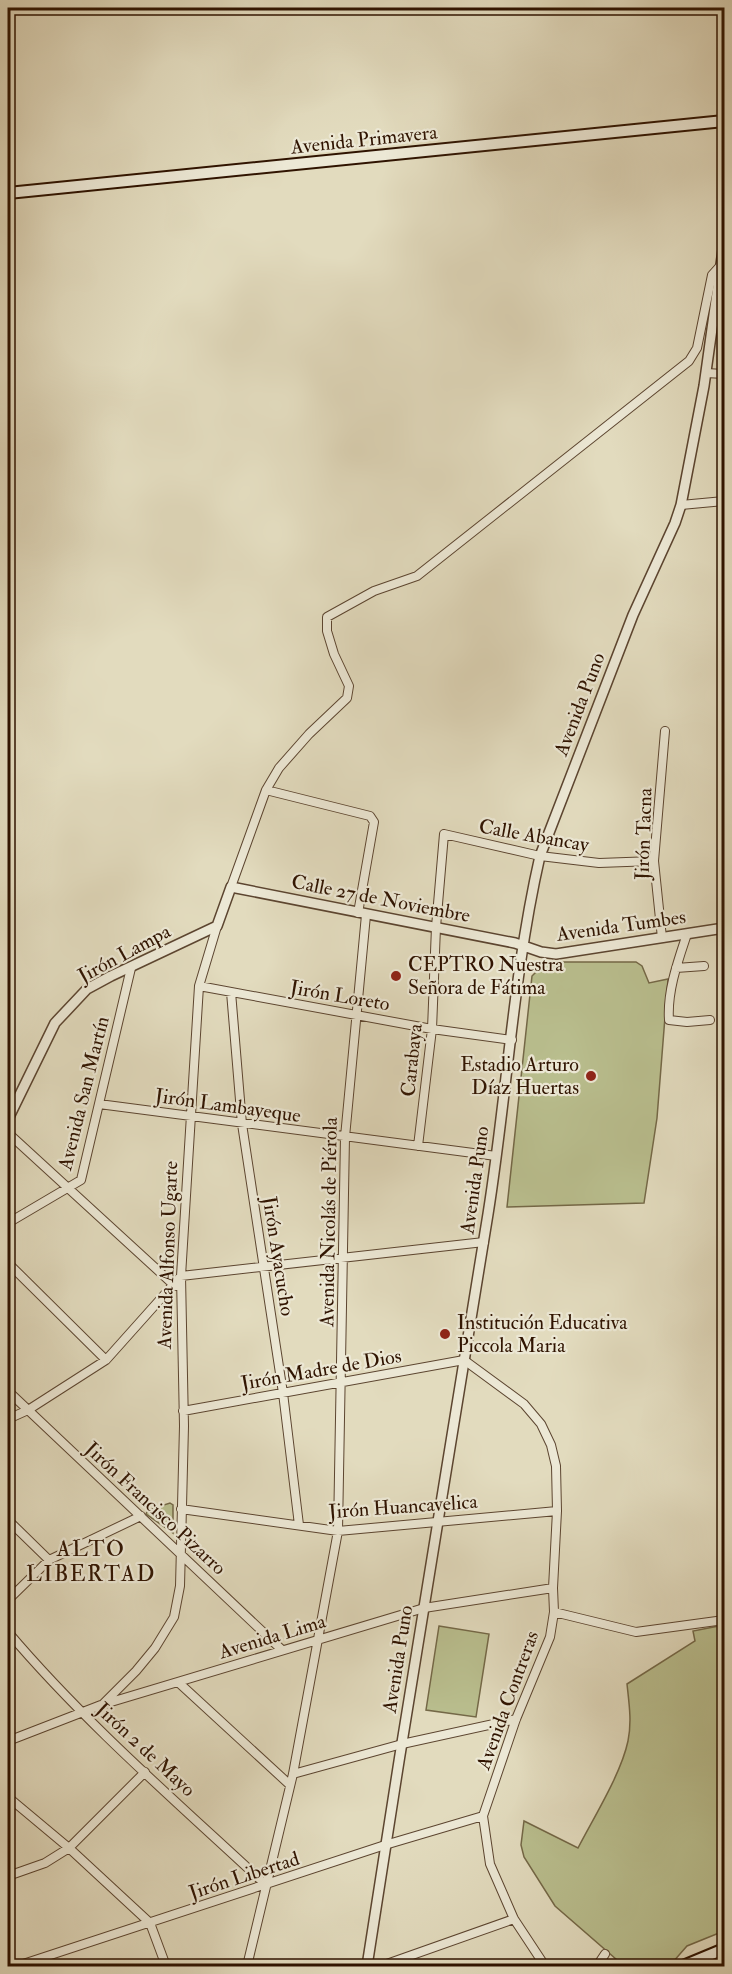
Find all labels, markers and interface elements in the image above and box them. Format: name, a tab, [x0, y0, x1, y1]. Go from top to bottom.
street label: Avenida Primavera	[289, 119, 439, 160]
street label: Avenida Puno	[548, 649, 611, 760]
street label: Jirón Tacna	[629, 787, 658, 882]
street label: Calle Abancay	[477, 814, 592, 858]
street label: Calle 27 de Noviembre	[289, 869, 472, 928]
street label: Avenida Tumbes	[554, 904, 688, 947]
street label: Jirón Lampa	[73, 918, 176, 990]
place label: CEPTRO Nuestra Señora de Fátima	[408, 952, 564, 1000]
marker: CEPTRO Nuestra Señora de Fátima	[389, 969, 403, 983]
street label: Jirón Loreto	[287, 974, 392, 1017]
street label: Avenida San Martín	[52, 1014, 115, 1174]
street label: Carabaya	[395, 1022, 428, 1098]
place label: Estadio Arturo Díaz Huertas	[460, 1052, 579, 1100]
marker: Estadio Arturo Díaz Huertas	[584, 1069, 598, 1083]
street label: Jirón Lambayeque	[152, 1083, 302, 1128]
street label: Avenida Nicolás de Piérola	[314, 1116, 343, 1328]
street label: Avenida Puno	[454, 1124, 494, 1237]
street label: Avenida Alfonso Ugarte	[152, 1161, 183, 1350]
street label: Jirón Ayacucho	[257, 1194, 300, 1318]
place label: Institución Educativa Piccola Maria	[457, 1310, 628, 1358]
marker: Institución Educativa Piccola Maria	[438, 1327, 452, 1341]
street label: Jirón Madre de Dios	[238, 1343, 403, 1396]
street label: Jirón Francisco Pizarro	[79, 1436, 232, 1580]
street label: Jirón Huancavelica	[327, 1489, 479, 1524]
district label: ALTO LIBERTAD	[26, 1535, 156, 1588]
street label: Avenida Puno	[376, 1603, 418, 1716]
street label: Avenida Lima	[215, 1608, 329, 1665]
street label: Avenida Contreras	[470, 1627, 544, 1774]
street label: Jirón 2 de Mayo	[90, 1696, 201, 1802]
street label: Jirón Libertad	[185, 1846, 303, 1905]

